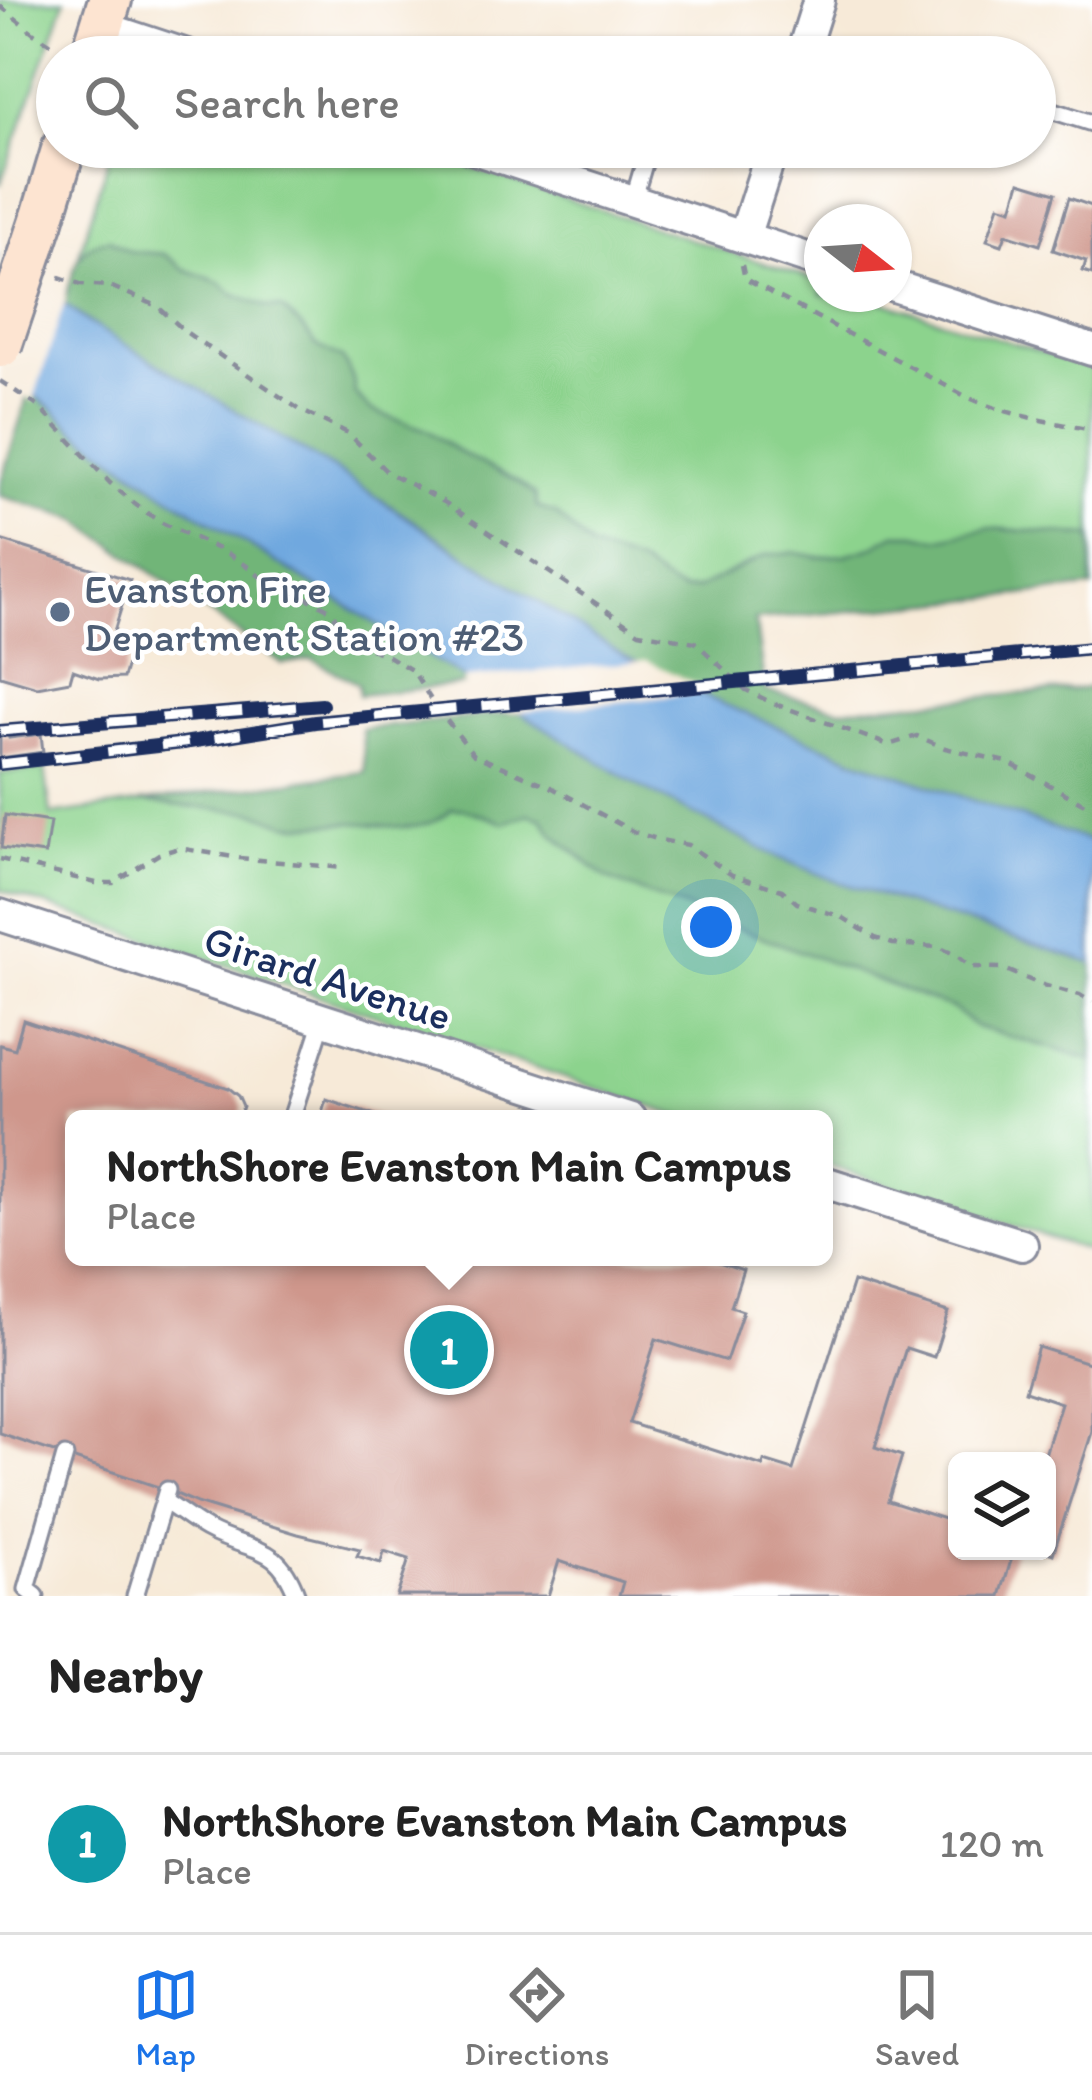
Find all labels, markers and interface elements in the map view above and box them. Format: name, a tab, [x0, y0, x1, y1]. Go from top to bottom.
search box	[36, 36, 1056, 168]
icon: search	[78, 69, 144, 135]
text: Search here	[174, 75, 400, 129]
north arrow	[804, 204, 912, 312]
place label: Evanston Fire Department Station #23	[84, 563, 524, 662]
marker: Evanston Fire Department Station #23	[47, 599, 73, 625]
your location	[681, 897, 741, 957]
street label: Girard Avenue	[198, 914, 458, 1041]
popup	[65, 1110, 833, 1266]
text: NorthShore Evanston Main Campus	[106, 1138, 792, 1192]
text: Place	[106, 1192, 196, 1239]
pin: 1	[410, 1305, 488, 1395]
map controls	[948, 1452, 1056, 1560]
button: layers	[948, 1452, 1056, 1560]
text: Nearby	[48, 1644, 203, 1705]
text: NorthShore Evanston Main Campus	[162, 1793, 847, 1847]
text: 1	[78, 1820, 96, 1867]
text: 120 m	[940, 1820, 1044, 1867]
text: Place	[162, 1847, 252, 1894]
tab: Map	[133, 1962, 199, 2073]
tab: Directions	[464, 1962, 609, 2073]
tab: Saved	[875, 1962, 959, 2073]

